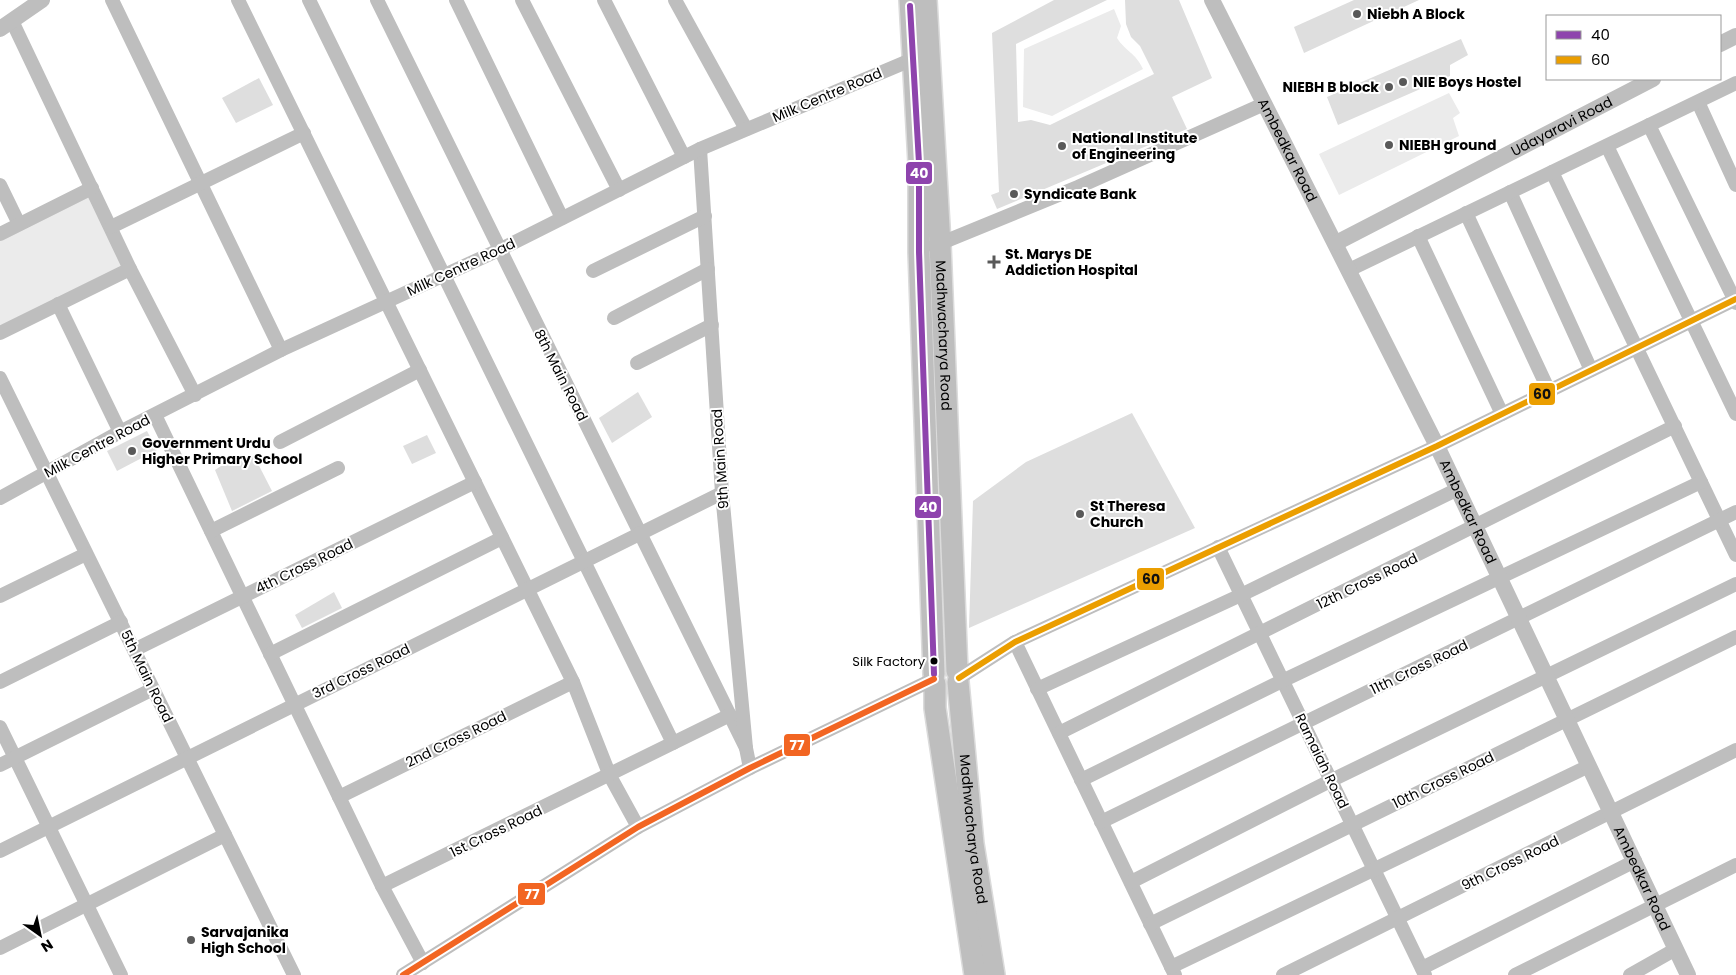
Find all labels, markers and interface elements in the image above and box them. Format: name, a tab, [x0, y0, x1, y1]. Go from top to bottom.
place label: Niebh A Block	[1367, 4, 1465, 24]
marker: Niebh A Block	[1351, 8, 1363, 20]
legend	[1546, 15, 1721, 80]
text: 40	[1591, 24, 1610, 45]
text: 60	[1591, 49, 1610, 70]
street label: Milk Centre Road	[769, 63, 885, 127]
place label: NIE Boys Hostel	[1413, 72, 1521, 92]
marker: NIE Boys Hostel	[1397, 76, 1409, 88]
place label: NIEBH B block	[1282, 77, 1379, 97]
marker: NIEBH B block	[1383, 81, 1395, 93]
street label: Udayaravi Road	[1507, 92, 1616, 161]
street label: Ambedkar Road	[1253, 95, 1322, 205]
place label: National Institute of Engineering	[1072, 128, 1198, 164]
place label: NIEBH ground	[1399, 135, 1496, 155]
marker: NIEBH ground	[1383, 139, 1395, 151]
marker: National Institute of Engineering	[1056, 140, 1068, 152]
line badge: 40	[905, 161, 933, 185]
text: 40	[910, 163, 928, 183]
place label: Syndicate Bank	[1024, 184, 1137, 204]
marker: Syndicate Bank	[1008, 188, 1020, 200]
street label: Milk Centre Road	[404, 233, 518, 301]
place label: St. Marys DE Addiction Hospital	[1005, 244, 1138, 280]
marker: St. Marys DE Addiction Hospital	[987, 255, 1001, 269]
street label: Madhwacharya Road	[931, 260, 957, 411]
street label: 8th Main Road	[529, 326, 593, 424]
line badge: 60	[1528, 382, 1556, 406]
text: 60	[1533, 384, 1551, 404]
street label: 9th Main Road	[707, 408, 733, 510]
street label: Milk Centre Road	[40, 410, 154, 482]
place label: Government Urdu Higher Primary School	[142, 433, 302, 469]
marker: Government Urdu Higher Primary School	[126, 445, 138, 457]
street label: Ambedkar Road	[1435, 456, 1501, 567]
line badge: 40	[914, 495, 942, 519]
place label: St Theresa Church	[1090, 496, 1166, 532]
text: 40	[919, 497, 937, 517]
marker: St Theresa Church	[1074, 508, 1086, 520]
street label: 4th Cross Road	[252, 534, 356, 598]
street label: 12th Cross Road	[1313, 548, 1421, 614]
line badge: 60	[1136, 567, 1165, 591]
text: 60	[1142, 569, 1160, 589]
street label: 5th Main Road	[116, 626, 178, 726]
street label: 11th Cross Road	[1367, 635, 1471, 699]
street label: 3rd Cross Road	[309, 639, 413, 703]
place label: Silk Factory	[852, 652, 926, 671]
marker: Silk Factory	[929, 656, 939, 666]
street label: 2nd Cross Road	[402, 706, 510, 772]
street label: Ramaiah Road	[1290, 710, 1354, 812]
line badge: 77	[783, 733, 811, 757]
text: 77	[790, 735, 805, 755]
street label: 10th Cross Road	[1389, 747, 1497, 813]
street label: Madhwacharya Road	[955, 753, 992, 905]
street label: 1st Cross Road	[447, 800, 545, 862]
street label: Ambedkar Road	[1609, 823, 1675, 934]
street label: 9th Cross Road	[1458, 831, 1562, 895]
line badge: 77	[517, 882, 546, 906]
text: 77	[525, 884, 540, 904]
north arrow	[15, 910, 65, 960]
place label: Sarvajanika High School	[201, 922, 289, 958]
marker: Sarvajanika High School	[185, 934, 197, 946]
text: N	[37, 935, 57, 957]

